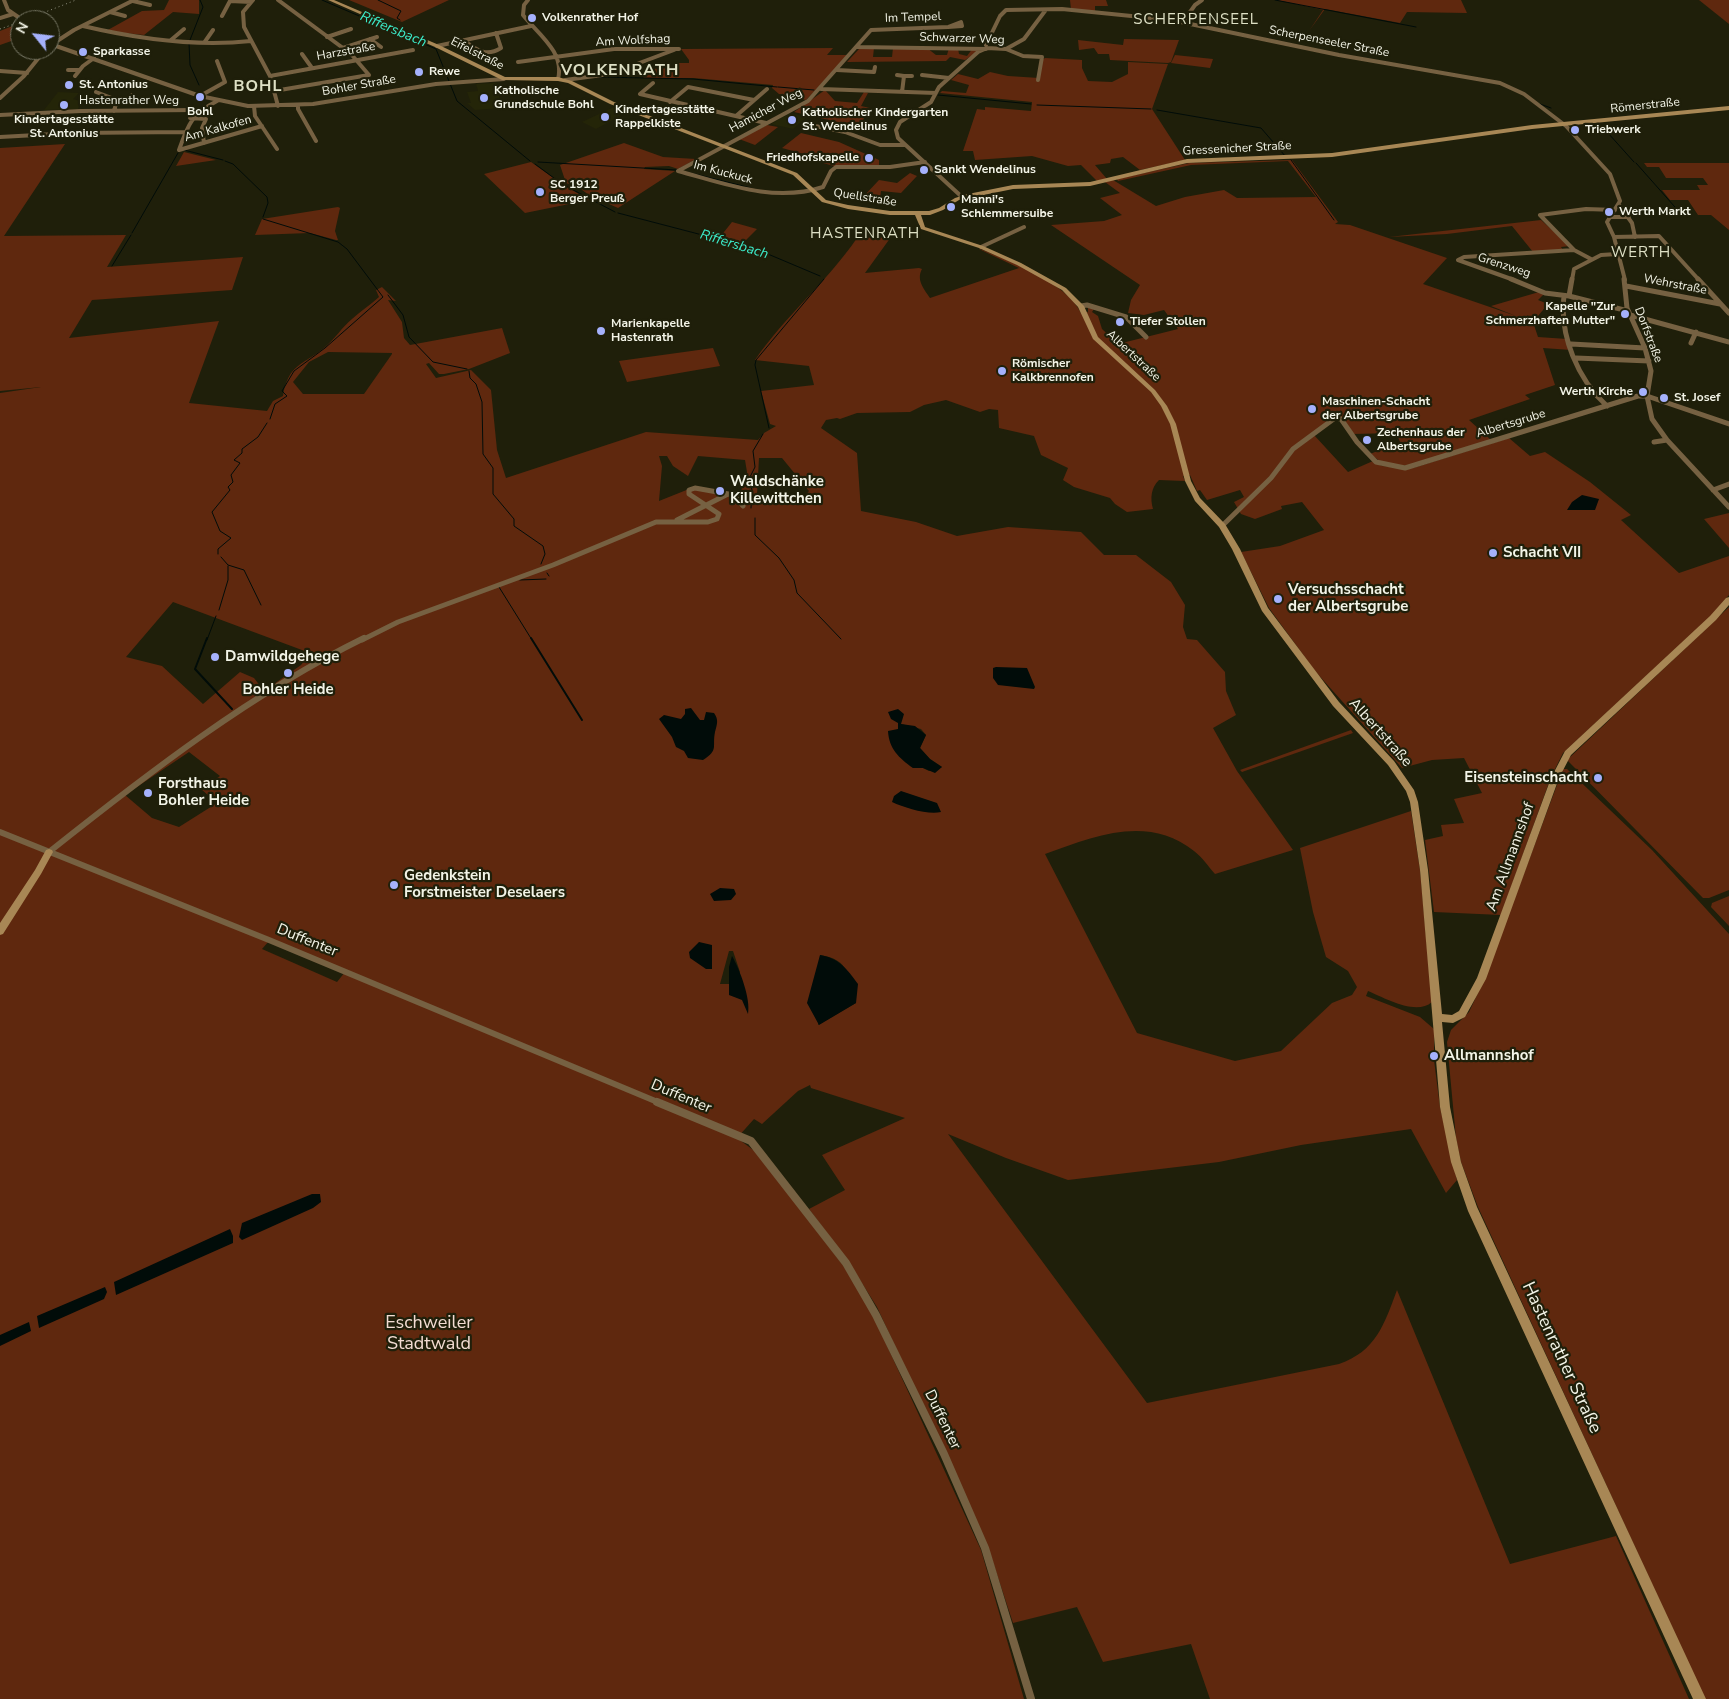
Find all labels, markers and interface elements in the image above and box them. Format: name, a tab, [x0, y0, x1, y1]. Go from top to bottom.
water label: Riffersbach	[357, 8, 429, 52]
north arrow	[10, 10, 60, 60]
street label: Im Tempel	[885, 10, 941, 26]
place label: Volkenrather Hof	[542, 11, 638, 25]
district label: SCHERPENSEEL	[1132, 11, 1260, 29]
marker: Volkenrather Hof	[526, 12, 538, 24]
text: N	[11, 19, 33, 37]
street label: Scherpenseeler Straße	[1268, 23, 1390, 61]
street label: Schwarzer Weg	[919, 30, 1005, 48]
street label: Am Wolfshag	[595, 32, 671, 50]
street label: Eifelstraße	[448, 34, 506, 74]
street label: Harzstraße	[315, 40, 377, 64]
place label: Sparkasse	[93, 45, 150, 59]
marker: Sparkasse	[77, 46, 89, 58]
district label: VOLKENRATH	[559, 61, 681, 81]
place label: Rewe	[429, 65, 460, 79]
marker: Rewe	[413, 66, 425, 78]
street label: Bohler Straße	[321, 72, 397, 100]
district label: BOHL	[233, 77, 283, 97]
place label: St. Antonius	[79, 78, 148, 92]
marker: St. Antonius	[63, 79, 75, 91]
place label: Katholische Grundschule Bohl	[494, 84, 594, 112]
street label: Hamicher Weg	[727, 86, 805, 136]
marker: Bohl	[194, 91, 206, 103]
marker: Katholische Grundschule Bohl	[478, 92, 490, 104]
street label: Hastenrather Weg	[79, 94, 179, 108]
street label: Römerstraße	[1610, 95, 1680, 117]
marker: Kindertagesstätte St. Antonius	[58, 99, 70, 111]
place label: Kindertagesstätte Rappelkiste	[615, 103, 715, 131]
place label: Bohl	[187, 105, 213, 119]
place label: Katholischer Kindergarten St. Wendelinus	[802, 106, 948, 134]
marker: Kindertagesstätte Rappelkiste	[599, 111, 611, 123]
place label: Kindertagesstätte St. Antonius	[14, 113, 114, 141]
street label: Am Kalkofen	[183, 113, 253, 145]
marker: Katholischer Kindergarten St. Wendelinus	[786, 114, 798, 126]
place label: Triebwerk	[1585, 123, 1641, 137]
marker: Triebwerk	[1569, 124, 1581, 136]
street label: Gressenicher Straße	[1182, 139, 1292, 159]
place label: Friedhofskapelle	[766, 151, 859, 165]
marker: Friedhofskapelle	[863, 152, 875, 164]
street label: Im Kuckuck	[692, 158, 754, 188]
place label: Sankt Wendelinus	[934, 163, 1036, 177]
marker: Sankt Wendelinus	[918, 164, 930, 176]
place label: SC 1912 Berger Preuß	[550, 178, 625, 206]
marker: SC 1912 Berger Preuß	[534, 186, 546, 198]
street label: Quellstraße	[832, 186, 898, 210]
place label: Manni's Schlemmersuibe	[961, 193, 1053, 221]
marker: Manni's Schlemmersuibe	[945, 201, 957, 213]
place label: Werth Markt	[1619, 205, 1691, 219]
marker: Werth Markt	[1603, 206, 1615, 218]
district label: HASTENRATH	[809, 225, 921, 243]
water label: Riffersbach	[698, 227, 770, 263]
district label: WERTH	[1610, 244, 1672, 262]
street label: Grenzweg	[1476, 251, 1532, 281]
street label: Wehrstraße	[1642, 272, 1708, 298]
place label: Kapelle "Zur Schmerzhaften Mutter"	[1486, 300, 1615, 328]
street label: Dorfstraße	[1631, 305, 1665, 365]
marker: Kapelle "Zur Schmerzhaften Mutter"	[1619, 308, 1631, 320]
place label: Tiefer Stollen	[1130, 315, 1206, 329]
marker: Tiefer Stollen	[1114, 316, 1126, 328]
place label: Marienkapelle Hastenrath	[611, 317, 690, 345]
marker: Marienkapelle Hastenrath	[595, 325, 607, 337]
street label: Albertstraße	[1103, 327, 1163, 385]
place label: Römischer Kalkbrennofen	[1012, 357, 1094, 385]
marker: Römischer Kalkbrennofen	[996, 365, 1008, 377]
place label: Werth Kirche	[1559, 385, 1633, 399]
marker: Werth Kirche	[1637, 386, 1649, 398]
place label: St. Josef	[1674, 391, 1720, 405]
marker: St. Josef	[1658, 392, 1670, 404]
place label: Maschinen-Schacht der Albertsgrube	[1322, 395, 1430, 423]
marker: Maschinen-Schacht der Albertsgrube	[1306, 403, 1318, 415]
street label: Albertsgrube	[1475, 407, 1547, 441]
place label: Zechenhaus der Albertsgrube	[1377, 426, 1465, 454]
marker: Zechenhaus der Albertsgrube	[1361, 434, 1373, 446]
place label: Waldschänke Killewittchen	[730, 473, 824, 508]
marker: Waldschänke Killewittchen	[714, 485, 726, 497]
place label: Schacht VII	[1503, 544, 1581, 562]
marker: Schacht VII	[1487, 547, 1499, 559]
place label: Versuchsschacht der Albertsgrube	[1288, 581, 1408, 616]
marker: Versuchsschacht der Albertsgrube	[1272, 593, 1284, 605]
place label: Damwildgehege	[225, 648, 339, 666]
marker: Damwildgehege	[209, 651, 221, 663]
marker: Bohler Heide	[282, 667, 294, 679]
place label: Bohler Heide	[242, 681, 334, 699]
street label: Albertstraße	[1345, 695, 1415, 771]
place label: Eisensteinschacht	[1464, 769, 1588, 787]
marker: Eisensteinschacht	[1592, 772, 1604, 784]
place label: Forsthaus Bohler Heide	[158, 775, 249, 810]
marker: Forsthaus Bohler Heide	[142, 787, 154, 799]
street label: Am Allmannshof	[1483, 800, 1539, 914]
place label: Gedenkstein Forstmeister Deselaers	[404, 867, 565, 902]
marker: Gedenkstein Forstmeister Deselaers	[388, 879, 400, 891]
street label: Duffenter	[274, 921, 340, 961]
place label: Allmannshof	[1444, 1047, 1534, 1065]
marker: Allmannshof	[1428, 1050, 1440, 1062]
street label: Duffenter	[648, 1076, 714, 1118]
street label: Hastenrather Straße	[1516, 1279, 1606, 1437]
park label: Eschweiler Stadtwald	[385, 1313, 473, 1356]
street label: Duffenter	[920, 1387, 964, 1453]

